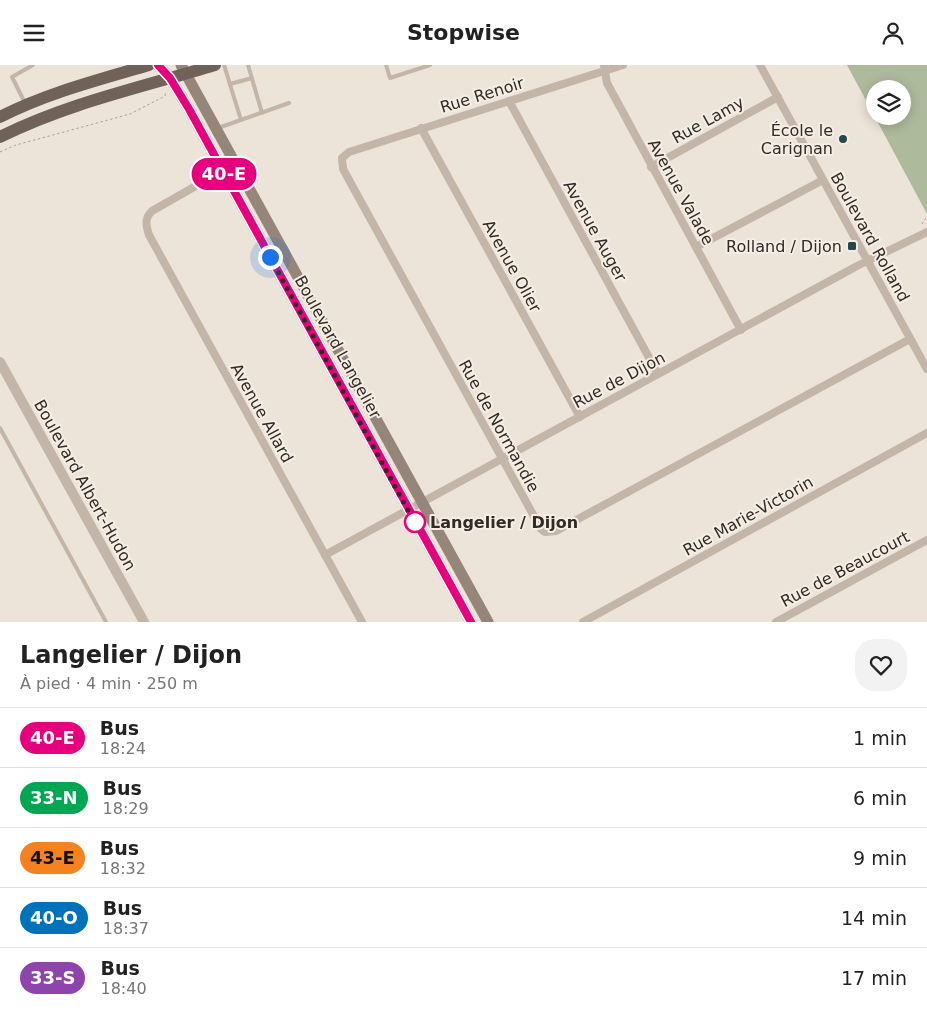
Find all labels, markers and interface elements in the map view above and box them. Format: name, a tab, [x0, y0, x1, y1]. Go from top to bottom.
icon: menu	[20, 19, 48, 47]
icon: person	[879, 19, 907, 47]
text: Stopwise	[407, 20, 520, 45]
street label: Rue Renoir	[438, 73, 527, 117]
map controls	[866, 80, 911, 125]
button: layers	[866, 80, 911, 125]
street label: Rue Lamy	[669, 92, 747, 148]
place label: École le Carignan	[761, 121, 833, 158]
marker: École le Carignan	[837, 133, 849, 145]
street label: Avenue Valade	[644, 136, 718, 248]
line badge: 40-E	[189, 158, 259, 190]
text: 40-E	[202, 163, 246, 184]
street label: Boulevard Rolland	[826, 169, 914, 305]
street label: Avenue Auger	[559, 177, 631, 285]
street label: Avenue Olier	[479, 217, 545, 316]
place label: Rolland / Dijon	[726, 237, 842, 256]
marker: Rolland / Dijon	[846, 240, 858, 252]
your location	[258, 245, 283, 270]
street label: Boulevard Langelier	[291, 272, 385, 422]
street label: Rue de Dijon	[570, 348, 668, 412]
street label: Rue de Normandie	[455, 356, 543, 496]
street label: Avenue Allard	[227, 360, 297, 466]
street label: Boulevard Albert-Hudon	[30, 396, 140, 574]
street label: Rue Marie-Victorin	[680, 472, 816, 560]
marker: Langelier / Dijon	[404, 511, 426, 533]
place label: Langelier / Dijon	[430, 513, 578, 532]
street label: Rue de Beaucourt	[777, 527, 913, 611]
button: heart	[855, 639, 907, 691]
text: Langelier / Dijon	[20, 641, 242, 669]
text: À pied · 4 min · 250 m	[20, 674, 198, 693]
text: Bus	[100, 717, 139, 739]
text: 40-E	[30, 727, 75, 748]
text: 1 min	[853, 727, 907, 749]
text: 18:24	[100, 739, 146, 758]
text: Bus	[103, 777, 142, 799]
text: 33-N	[30, 787, 78, 808]
text: 6 min	[853, 787, 907, 809]
text: 18:29	[103, 799, 149, 818]
text: Bus	[100, 837, 139, 859]
text: 43-E	[30, 847, 75, 868]
text: 9 min	[853, 847, 907, 869]
text: 18:32	[100, 859, 146, 878]
text: Bus	[103, 897, 142, 919]
text: 40-O	[30, 907, 78, 928]
text: 14 min	[841, 907, 907, 929]
text: 18:37	[103, 919, 149, 938]
text: Bus	[100, 957, 140, 979]
text: 33-S	[30, 967, 75, 988]
text: 17 min	[841, 967, 907, 989]
text: 18:40	[100, 979, 147, 998]

